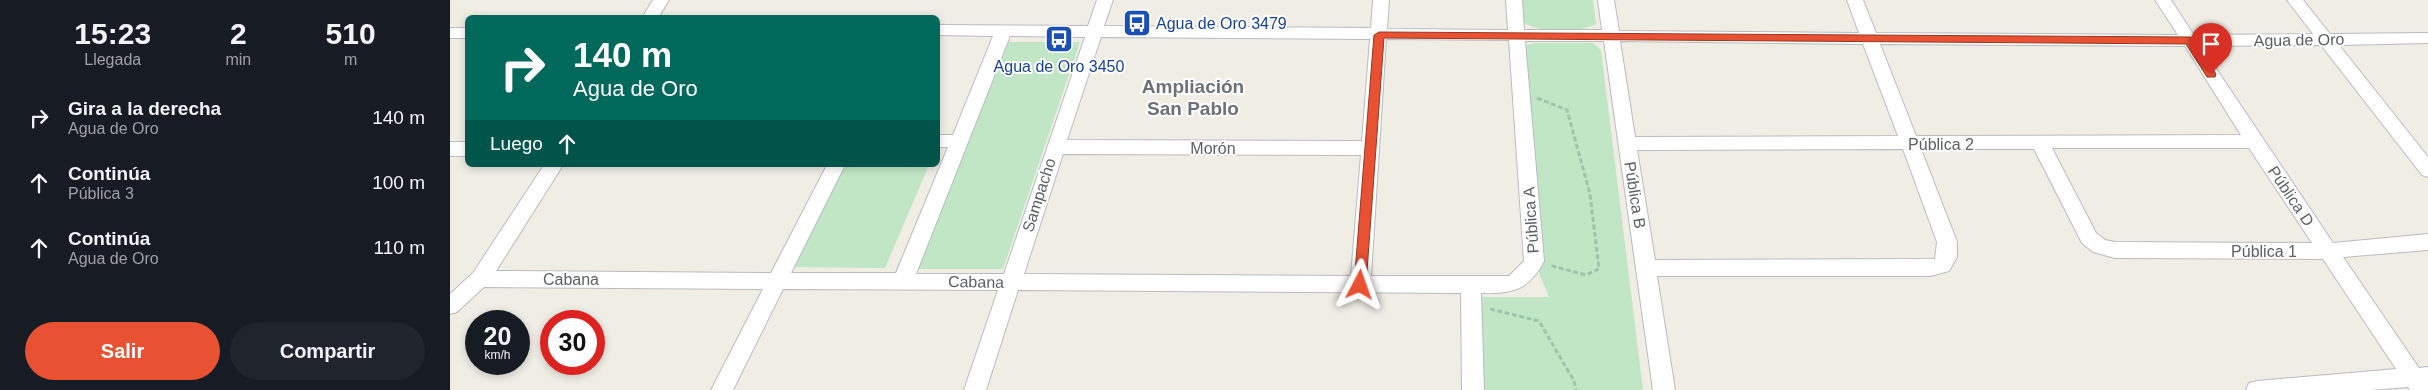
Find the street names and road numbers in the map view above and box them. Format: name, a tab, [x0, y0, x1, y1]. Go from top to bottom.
street label: Agua de Oro	[2253, 31, 2345, 49]
street label: Pública 2	[1908, 136, 1974, 153]
street label: Morón	[1190, 140, 1236, 157]
street label: Sampacho	[1019, 156, 1059, 234]
street label: Pública B	[1621, 160, 1649, 230]
street label: Pública D	[2265, 163, 2317, 229]
street label: Pública A	[1520, 186, 1542, 254]
street label: Pública 1	[2231, 243, 2297, 260]
street label: Cabana	[543, 271, 599, 288]
street label: Cabana	[948, 273, 1004, 291]

